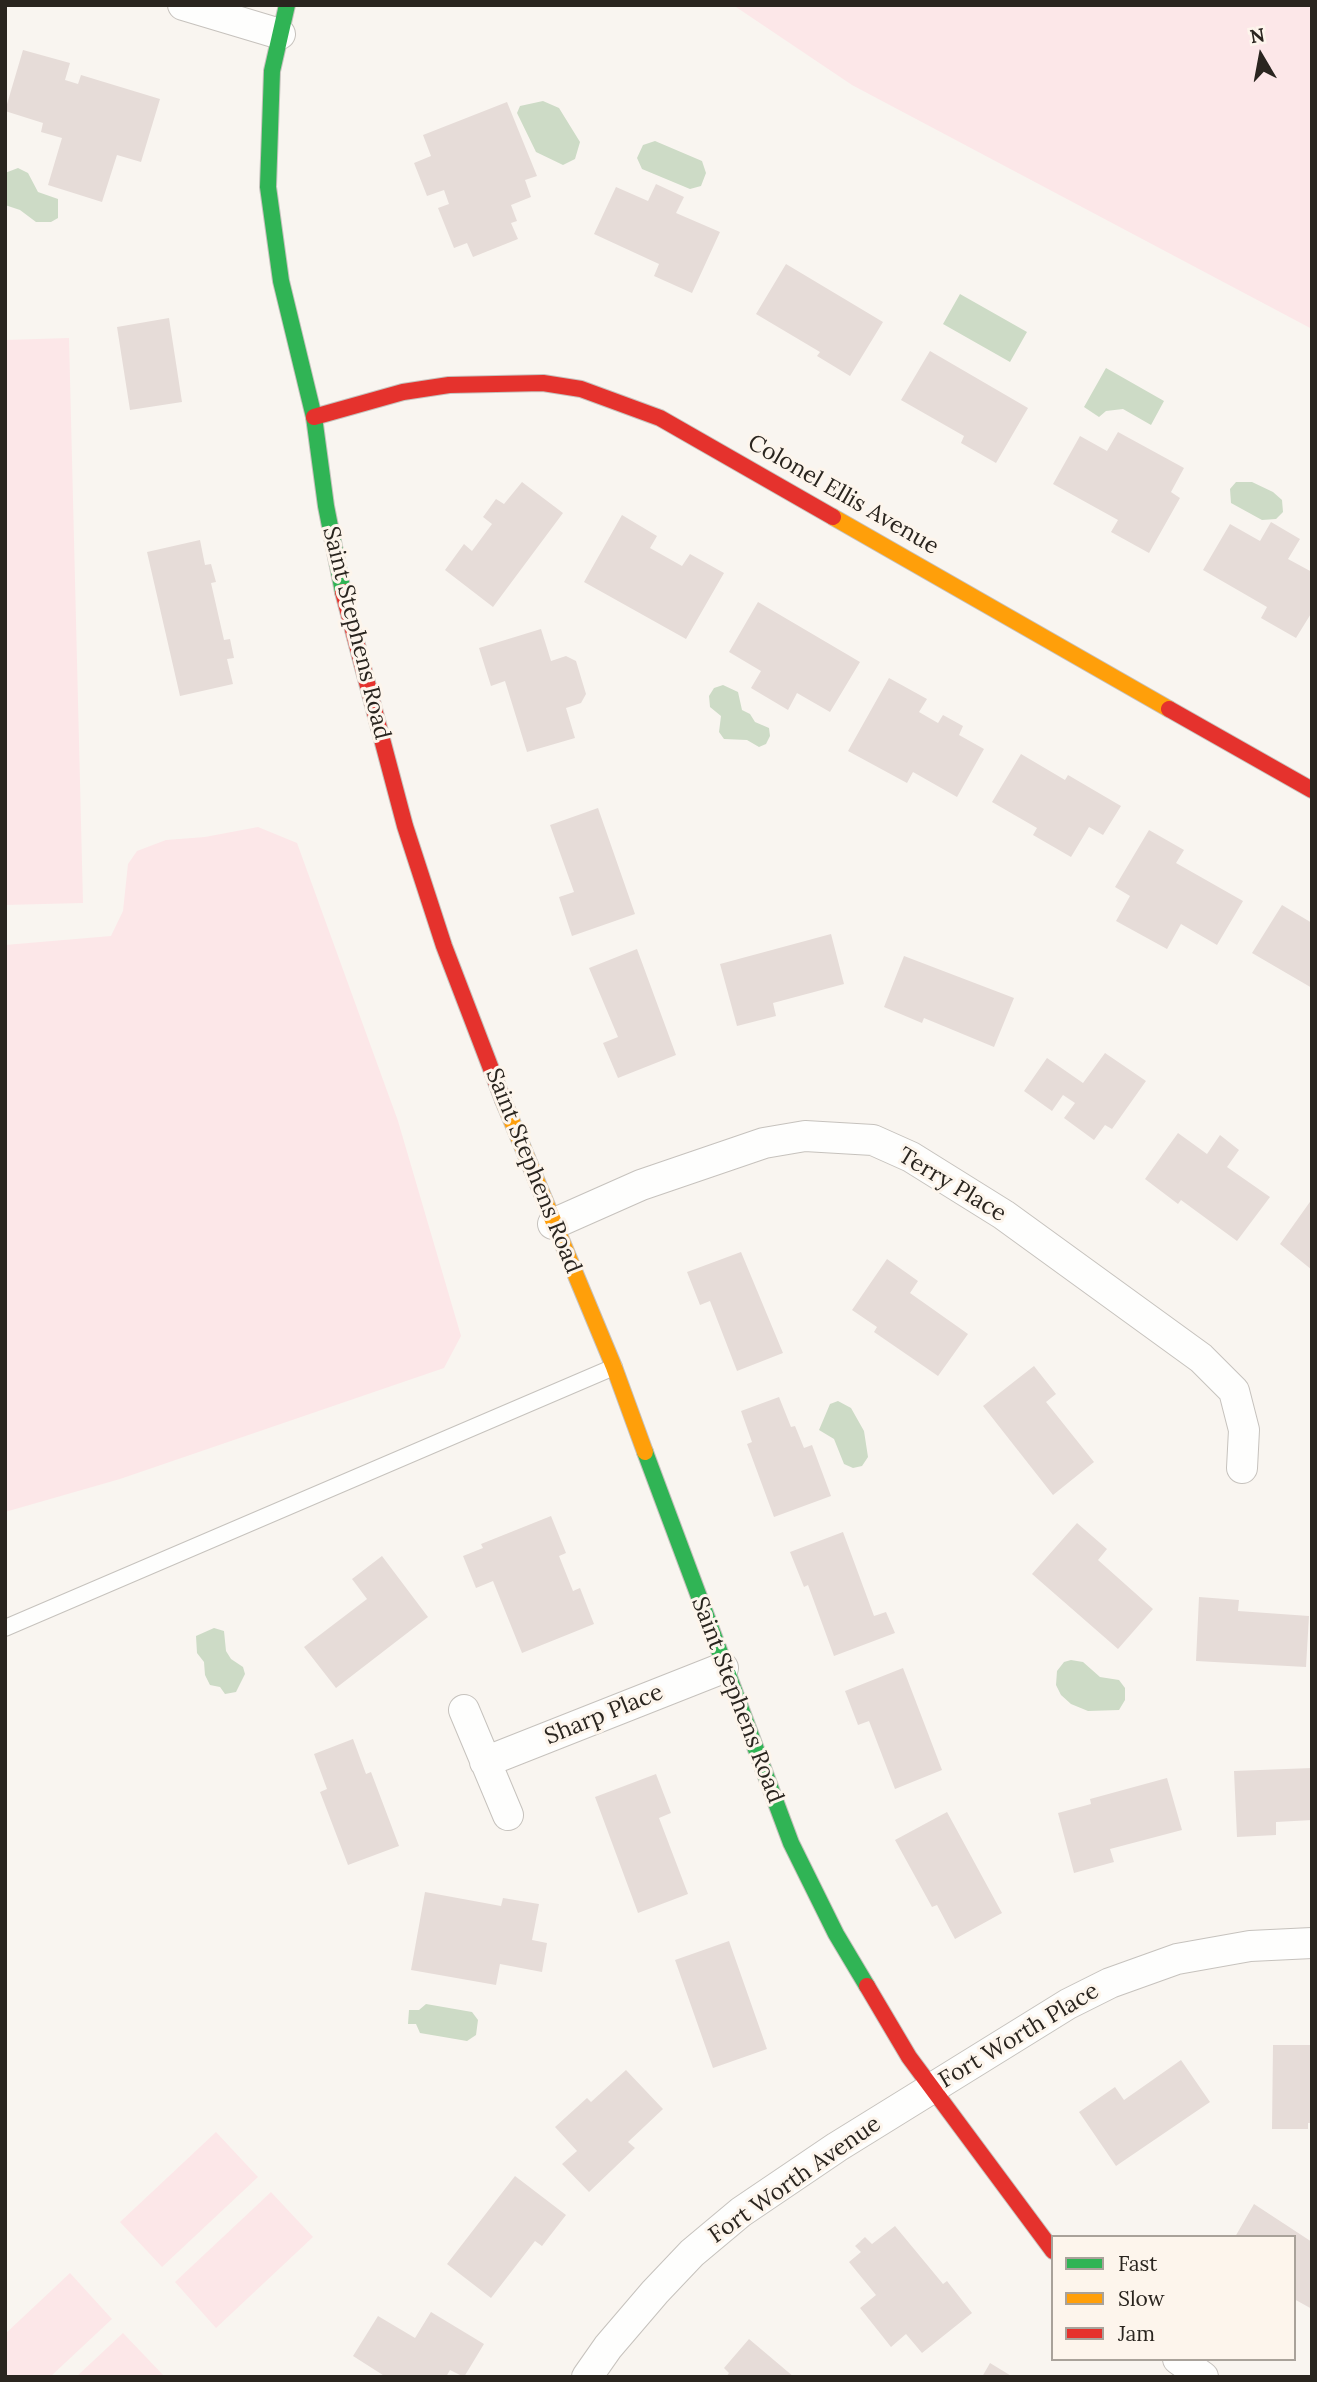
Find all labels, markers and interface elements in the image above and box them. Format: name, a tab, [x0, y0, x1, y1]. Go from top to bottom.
north arrow	[1226, 21, 1296, 91]
text: N	[1248, 22, 1267, 48]
street label: Colonel Ellis Avenue	[743, 429, 943, 561]
street label: Saint Stephens Road	[316, 524, 396, 742]
street label: Saint Stephens Road	[479, 1065, 587, 1277]
street label: Terry Place	[893, 1142, 1011, 1228]
street label: Saint Stephens Road	[685, 1593, 789, 1807]
street label: Sharp Place	[541, 1679, 667, 1751]
street label: Fort Worth Place	[934, 1977, 1104, 2095]
street label: Fort Worth Avenue	[704, 2110, 886, 2250]
legend	[1051, 2235, 1296, 2361]
text: Fast	[1118, 2250, 1157, 2277]
text: Slow	[1118, 2285, 1165, 2312]
text: Jam	[1118, 2320, 1155, 2347]

